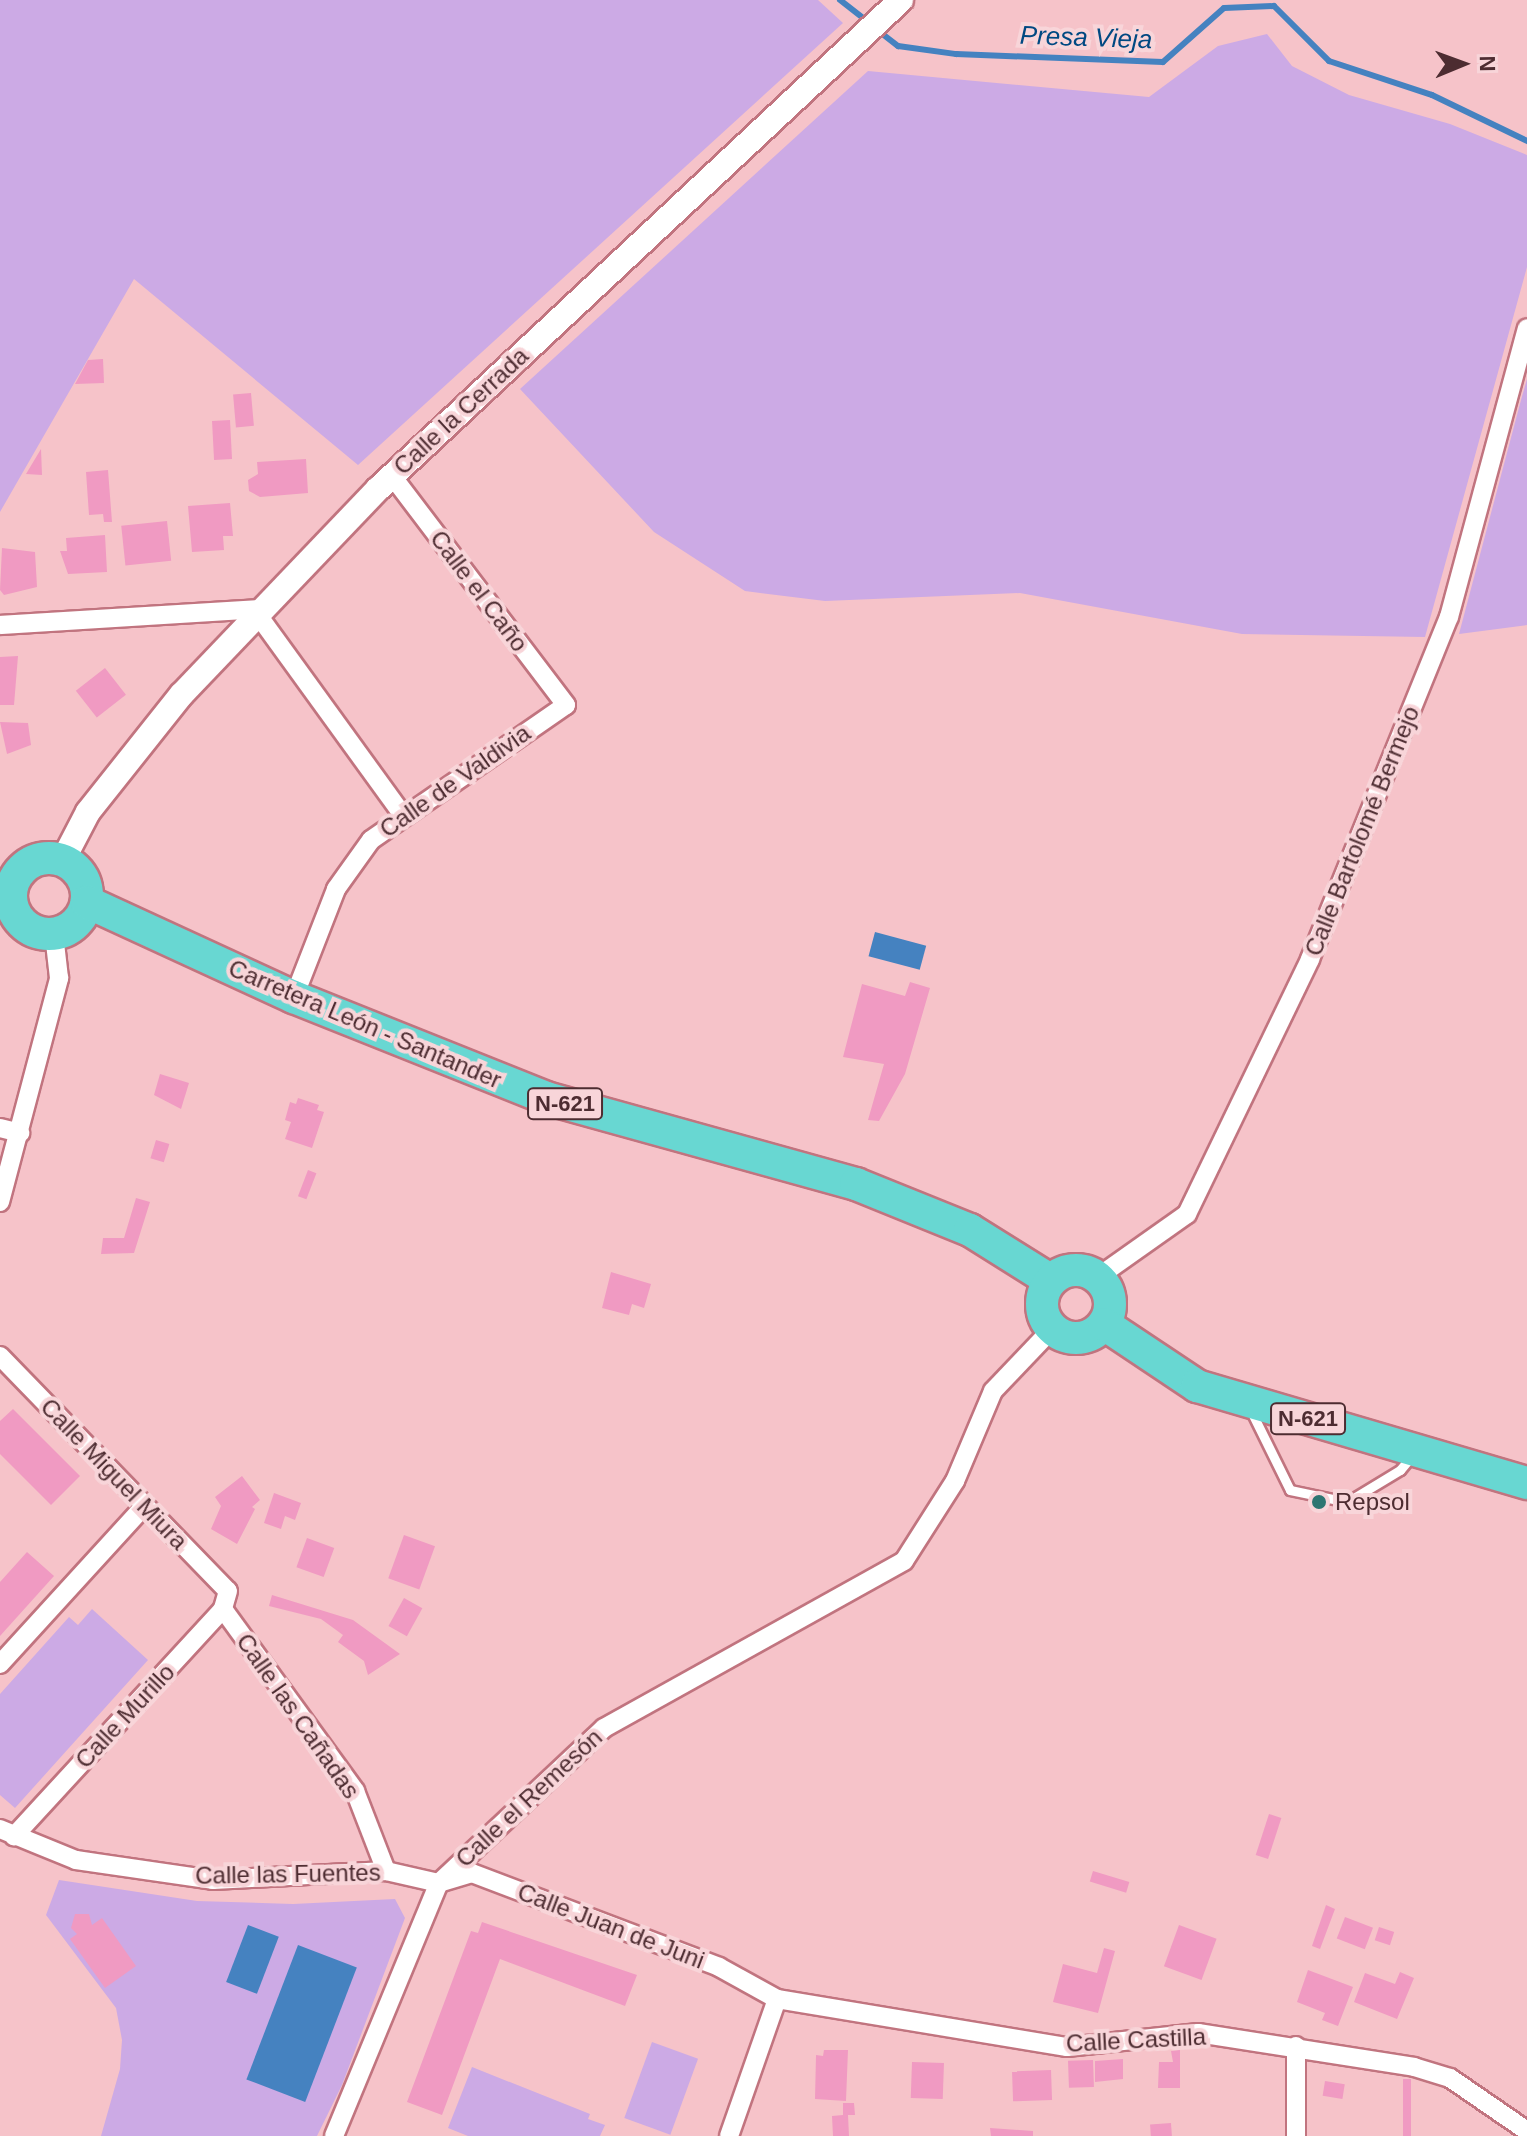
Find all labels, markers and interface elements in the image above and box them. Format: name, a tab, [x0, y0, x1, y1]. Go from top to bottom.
water label: Presa Vieja	[1019, 20, 1153, 56]
north arrow	[1423, 24, 1503, 104]
text: N	[1475, 55, 1500, 72]
street label: Calle la Cerrada	[388, 341, 534, 481]
street label: Calle el Caño	[424, 525, 534, 657]
street label: Calle Bartolomé Bermejo	[1299, 702, 1425, 960]
street label: Calle de Valdivia	[374, 718, 536, 844]
street label: Carretera León - Santander	[224, 953, 506, 1095]
road number: N-621	[527, 1086, 603, 1122]
street label: Calle Miguel Miura	[35, 1393, 193, 1555]
road number: N-621	[1270, 1401, 1346, 1437]
place label: Repsol	[1335, 1488, 1410, 1516]
marker: Repsol	[1310, 1493, 1328, 1511]
street label: Calle las Cañadas	[230, 1628, 366, 1804]
street label: Calle Murillo	[69, 1658, 181, 1774]
street label: Calle el Remesón	[450, 1723, 608, 1873]
street label: Calle las Fuentes	[195, 1858, 381, 1890]
street label: Calle Juan de Juni	[514, 1877, 708, 1975]
street label: Calle Castilla	[1065, 2022, 1207, 2058]

